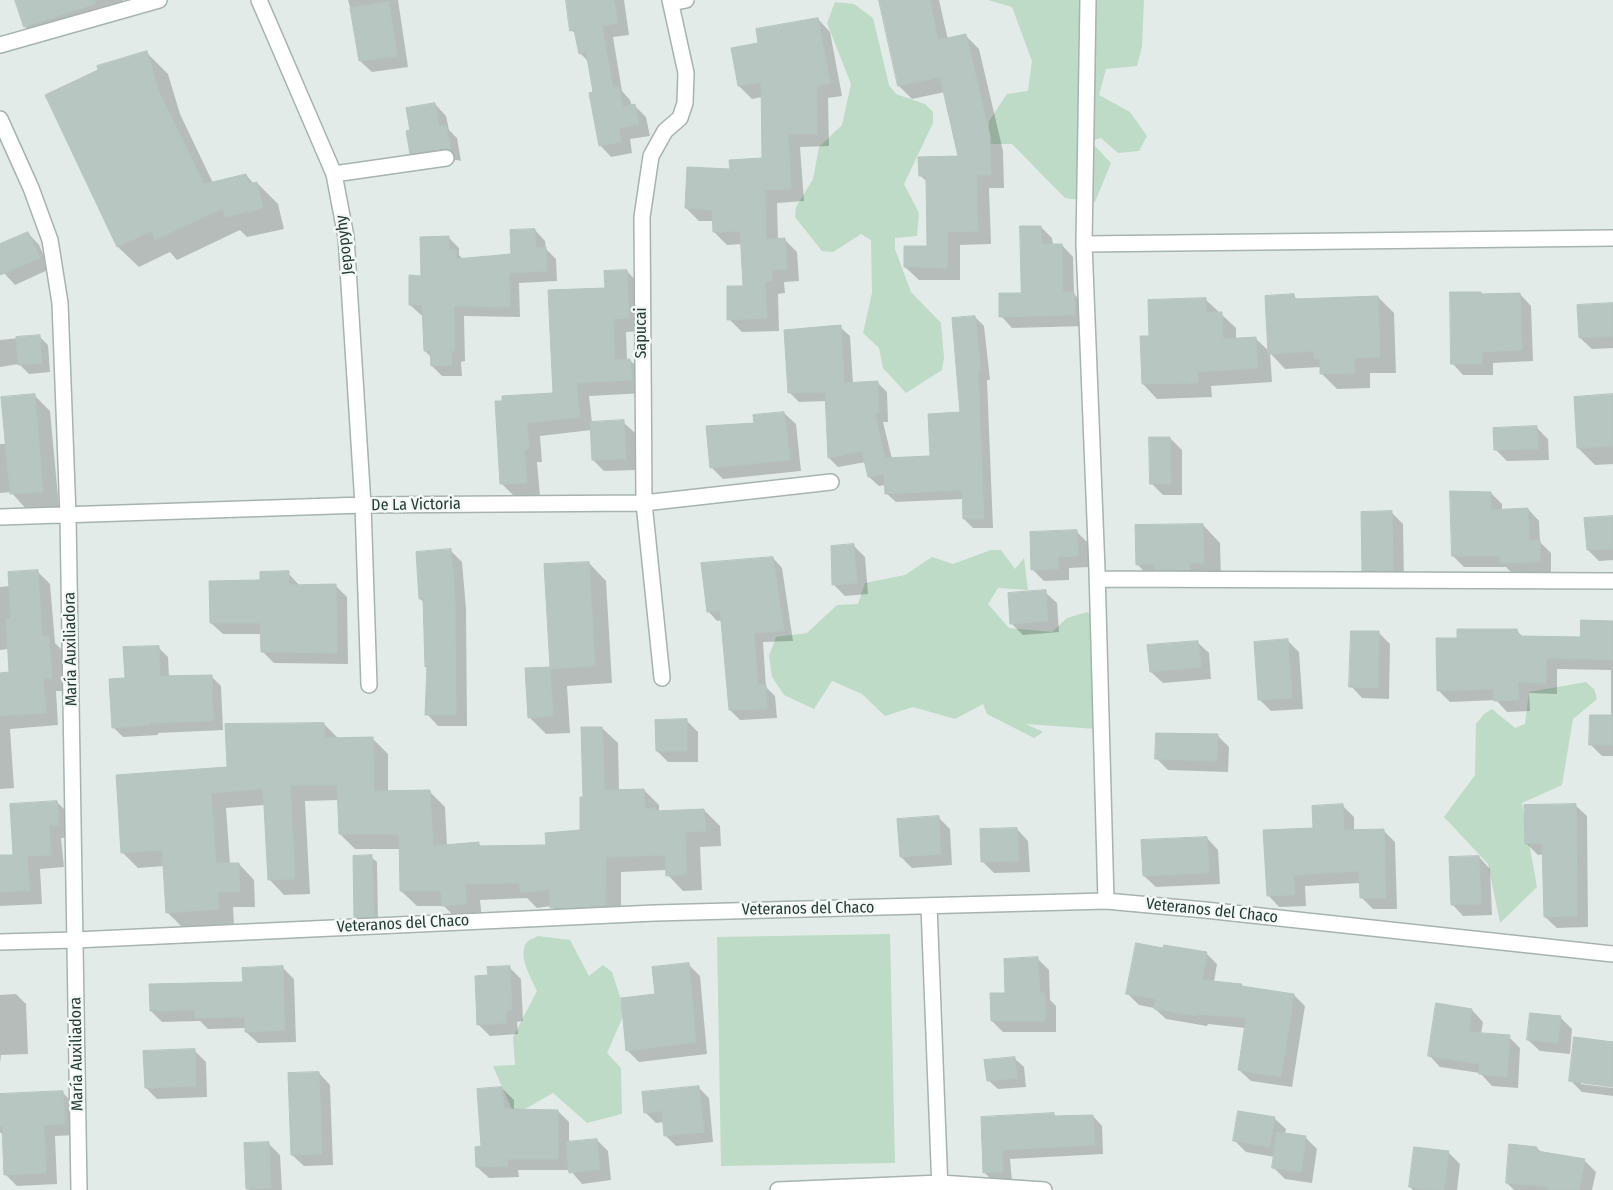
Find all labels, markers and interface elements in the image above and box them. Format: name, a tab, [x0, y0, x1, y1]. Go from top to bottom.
street label: Jepopyhy	[332, 214, 358, 276]
street label: Sapucai	[632, 307, 652, 359]
street label: De La Victoria	[371, 495, 461, 515]
street label: María Auxiliadora	[60, 592, 82, 706]
street label: Veteranos del Chaco	[1145, 895, 1279, 927]
street label: Veteranos del Chaco	[742, 898, 874, 920]
street label: Veteranos del Chaco	[336, 911, 470, 937]
street label: María Auxiliadora	[66, 997, 88, 1111]

